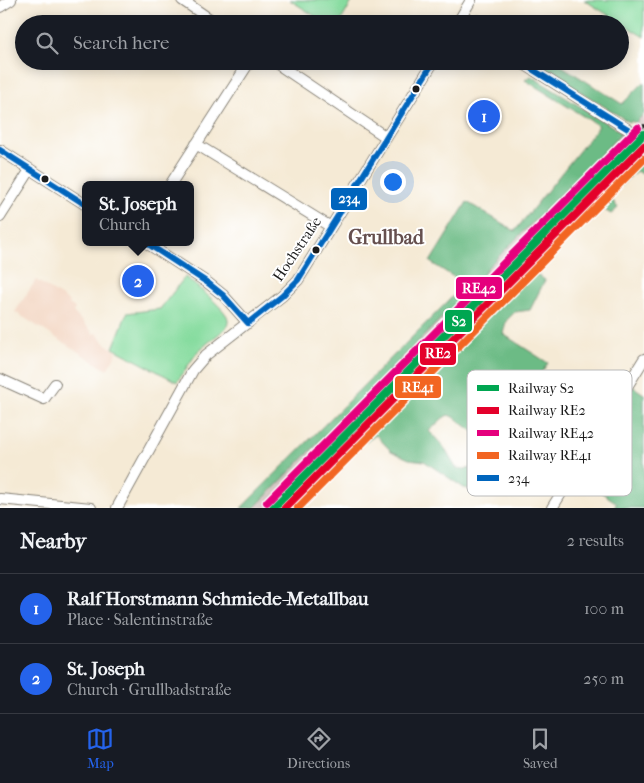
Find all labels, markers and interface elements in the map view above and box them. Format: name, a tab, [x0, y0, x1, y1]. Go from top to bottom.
search box	[15, 15, 629, 70]
icon: search	[33, 29, 61, 57]
text: Search here	[73, 32, 169, 54]
unlabelled marker	[411, 84, 421, 94]
pin: 1	[468, 97, 500, 135]
your location	[380, 169, 406, 195]
unlabelled marker	[40, 174, 50, 184]
popup	[82, 181, 194, 246]
line badge: 234	[330, 187, 368, 211]
text: 234	[338, 190, 360, 207]
text: St. Joseph	[99, 193, 177, 215]
street label: Hochstraße	[269, 213, 326, 285]
text: Church	[99, 215, 150, 234]
district label: Grullbad	[348, 226, 425, 249]
unlabelled marker	[311, 245, 321, 255]
pin: 2	[122, 262, 154, 300]
line badge: RE42	[455, 276, 503, 300]
text: RE42	[462, 280, 496, 297]
line badge: S2	[444, 309, 473, 333]
text: S2	[452, 313, 466, 330]
line badge: RE2	[419, 342, 457, 366]
text: RE2	[425, 345, 451, 362]
legend	[467, 370, 632, 496]
line badge: RE41	[394, 375, 442, 399]
text: RE41	[402, 379, 434, 396]
text: Railway S2	[508, 380, 574, 397]
text: Railway RE2	[508, 402, 586, 419]
text: Railway RE42	[508, 425, 594, 442]
text: Railway RE41	[508, 447, 592, 464]
text: 234	[508, 470, 530, 487]
text: Nearby	[20, 529, 86, 553]
text: 2 results	[567, 531, 624, 550]
text: Ralf Horstmann Schmiede-Metallbau	[67, 588, 368, 610]
text: 1	[33, 599, 39, 618]
text: 100 m	[584, 599, 624, 618]
text: Place · Salentinstraße	[67, 610, 213, 629]
text: St. Joseph	[67, 658, 145, 680]
text: 2	[32, 669, 40, 688]
text: 250 m	[583, 669, 624, 688]
text: Church · Grullbadstraße	[67, 680, 231, 699]
tab: Map	[86, 725, 114, 772]
tab: Directions	[287, 725, 350, 772]
tab: Saved	[523, 725, 558, 772]

